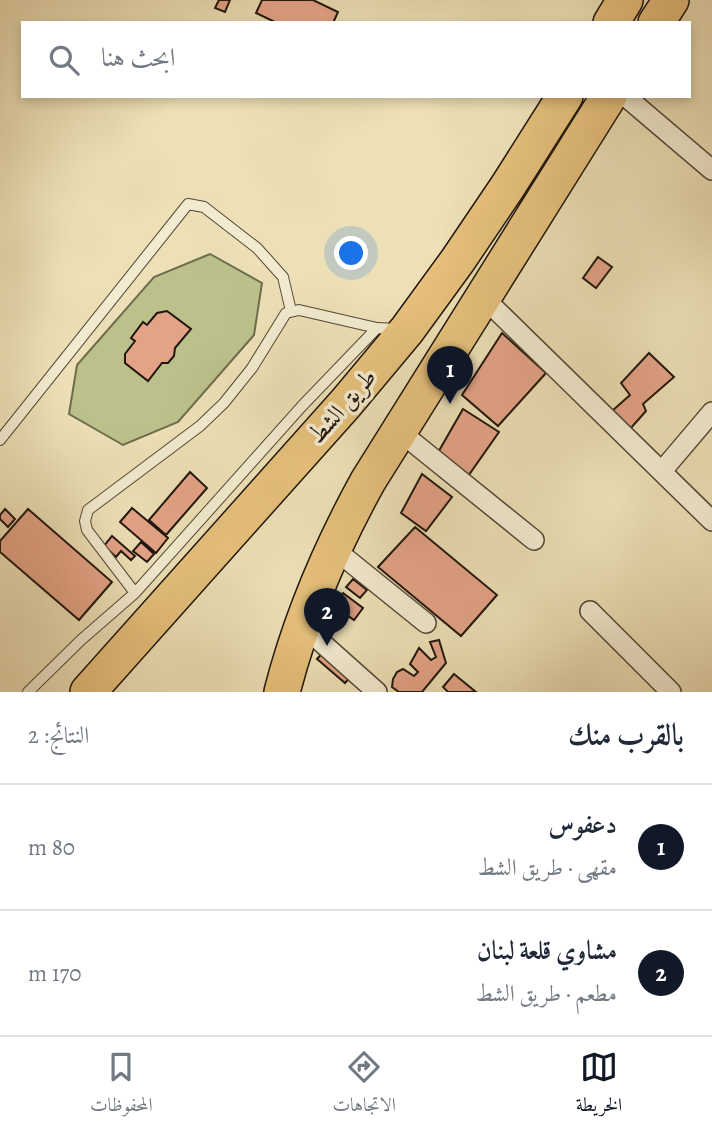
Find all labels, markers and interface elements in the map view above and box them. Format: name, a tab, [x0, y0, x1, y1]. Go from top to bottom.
search box	[21, 21, 691, 98]
text: ابحث هنا	[101, 40, 176, 75]
icon: search	[45, 41, 83, 79]
your location	[334, 236, 368, 270]
pin: 1	[427, 346, 473, 404]
street label: طريق الشط	[300, 362, 384, 450]
pin: 2	[304, 588, 350, 646]
text: بالقرب منك	[568, 715, 684, 755]
text: النتائج: 2	[28, 720, 89, 751]
text: دعفوس	[548, 807, 617, 842]
text: 80 m	[28, 832, 75, 863]
text: 1	[657, 832, 665, 863]
text: مقهى · طريق الشط	[477, 852, 617, 883]
text: مشاوي قلعة لبنان	[477, 933, 617, 968]
text: 170 m	[28, 958, 82, 989]
text: 2	[655, 958, 667, 989]
text: مطعم · طريق الشط	[475, 978, 617, 1009]
tab: المحفوظات	[90, 1048, 153, 1123]
tab: الاتجاهات	[333, 1048, 396, 1123]
tab: الخريطة	[576, 1048, 622, 1123]

